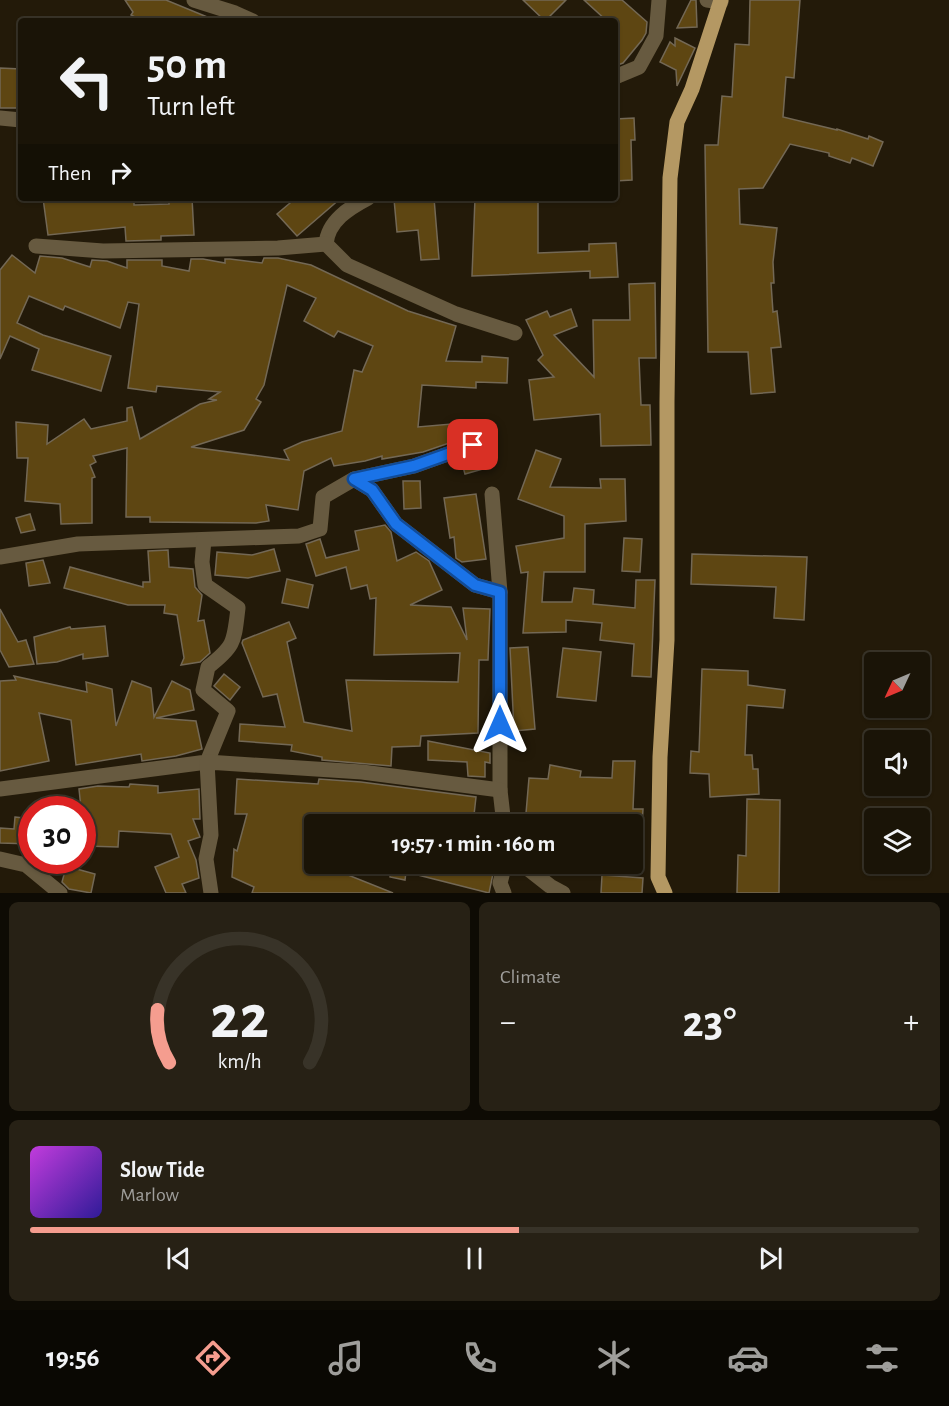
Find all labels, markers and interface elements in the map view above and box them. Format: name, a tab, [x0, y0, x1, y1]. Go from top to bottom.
icon: left	[48, 42, 126, 120]
text: 50 m	[147, 44, 227, 86]
text: Turn left	[147, 93, 235, 120]
icon: right	[104, 156, 137, 189]
text: Then	[48, 162, 92, 184]
pin	[447, 419, 498, 470]
icon: arrive	[456, 428, 489, 461]
north arrow	[864, 652, 930, 718]
map controls	[864, 652, 930, 874]
position arrow	[468, 692, 532, 756]
button: sound	[864, 730, 930, 796]
speed limit sign: 30	[18, 796, 96, 874]
button: layers	[864, 808, 930, 874]
text: 19:57 · 1 min · 160 m	[392, 833, 555, 855]
text: Climate	[500, 967, 561, 987]
text: 22	[210, 987, 269, 1049]
text: 23°	[683, 1000, 736, 1045]
text: −	[500, 1006, 516, 1039]
text: +	[903, 1006, 919, 1039]
text: km/h	[217, 1052, 262, 1073]
text: Slow Tide	[120, 1159, 205, 1181]
text: Marlow	[120, 1185, 179, 1205]
icon: previous	[162, 1242, 195, 1275]
icon: pause	[458, 1242, 491, 1275]
icon: next	[754, 1242, 787, 1275]
icon: directions	[192, 1337, 234, 1379]
icon: music	[325, 1337, 367, 1379]
icon: phone	[459, 1337, 501, 1379]
icon: climate	[593, 1337, 635, 1379]
icon: car	[727, 1337, 769, 1379]
icon: filters	[861, 1337, 903, 1379]
text: 19:56	[46, 1344, 100, 1371]

